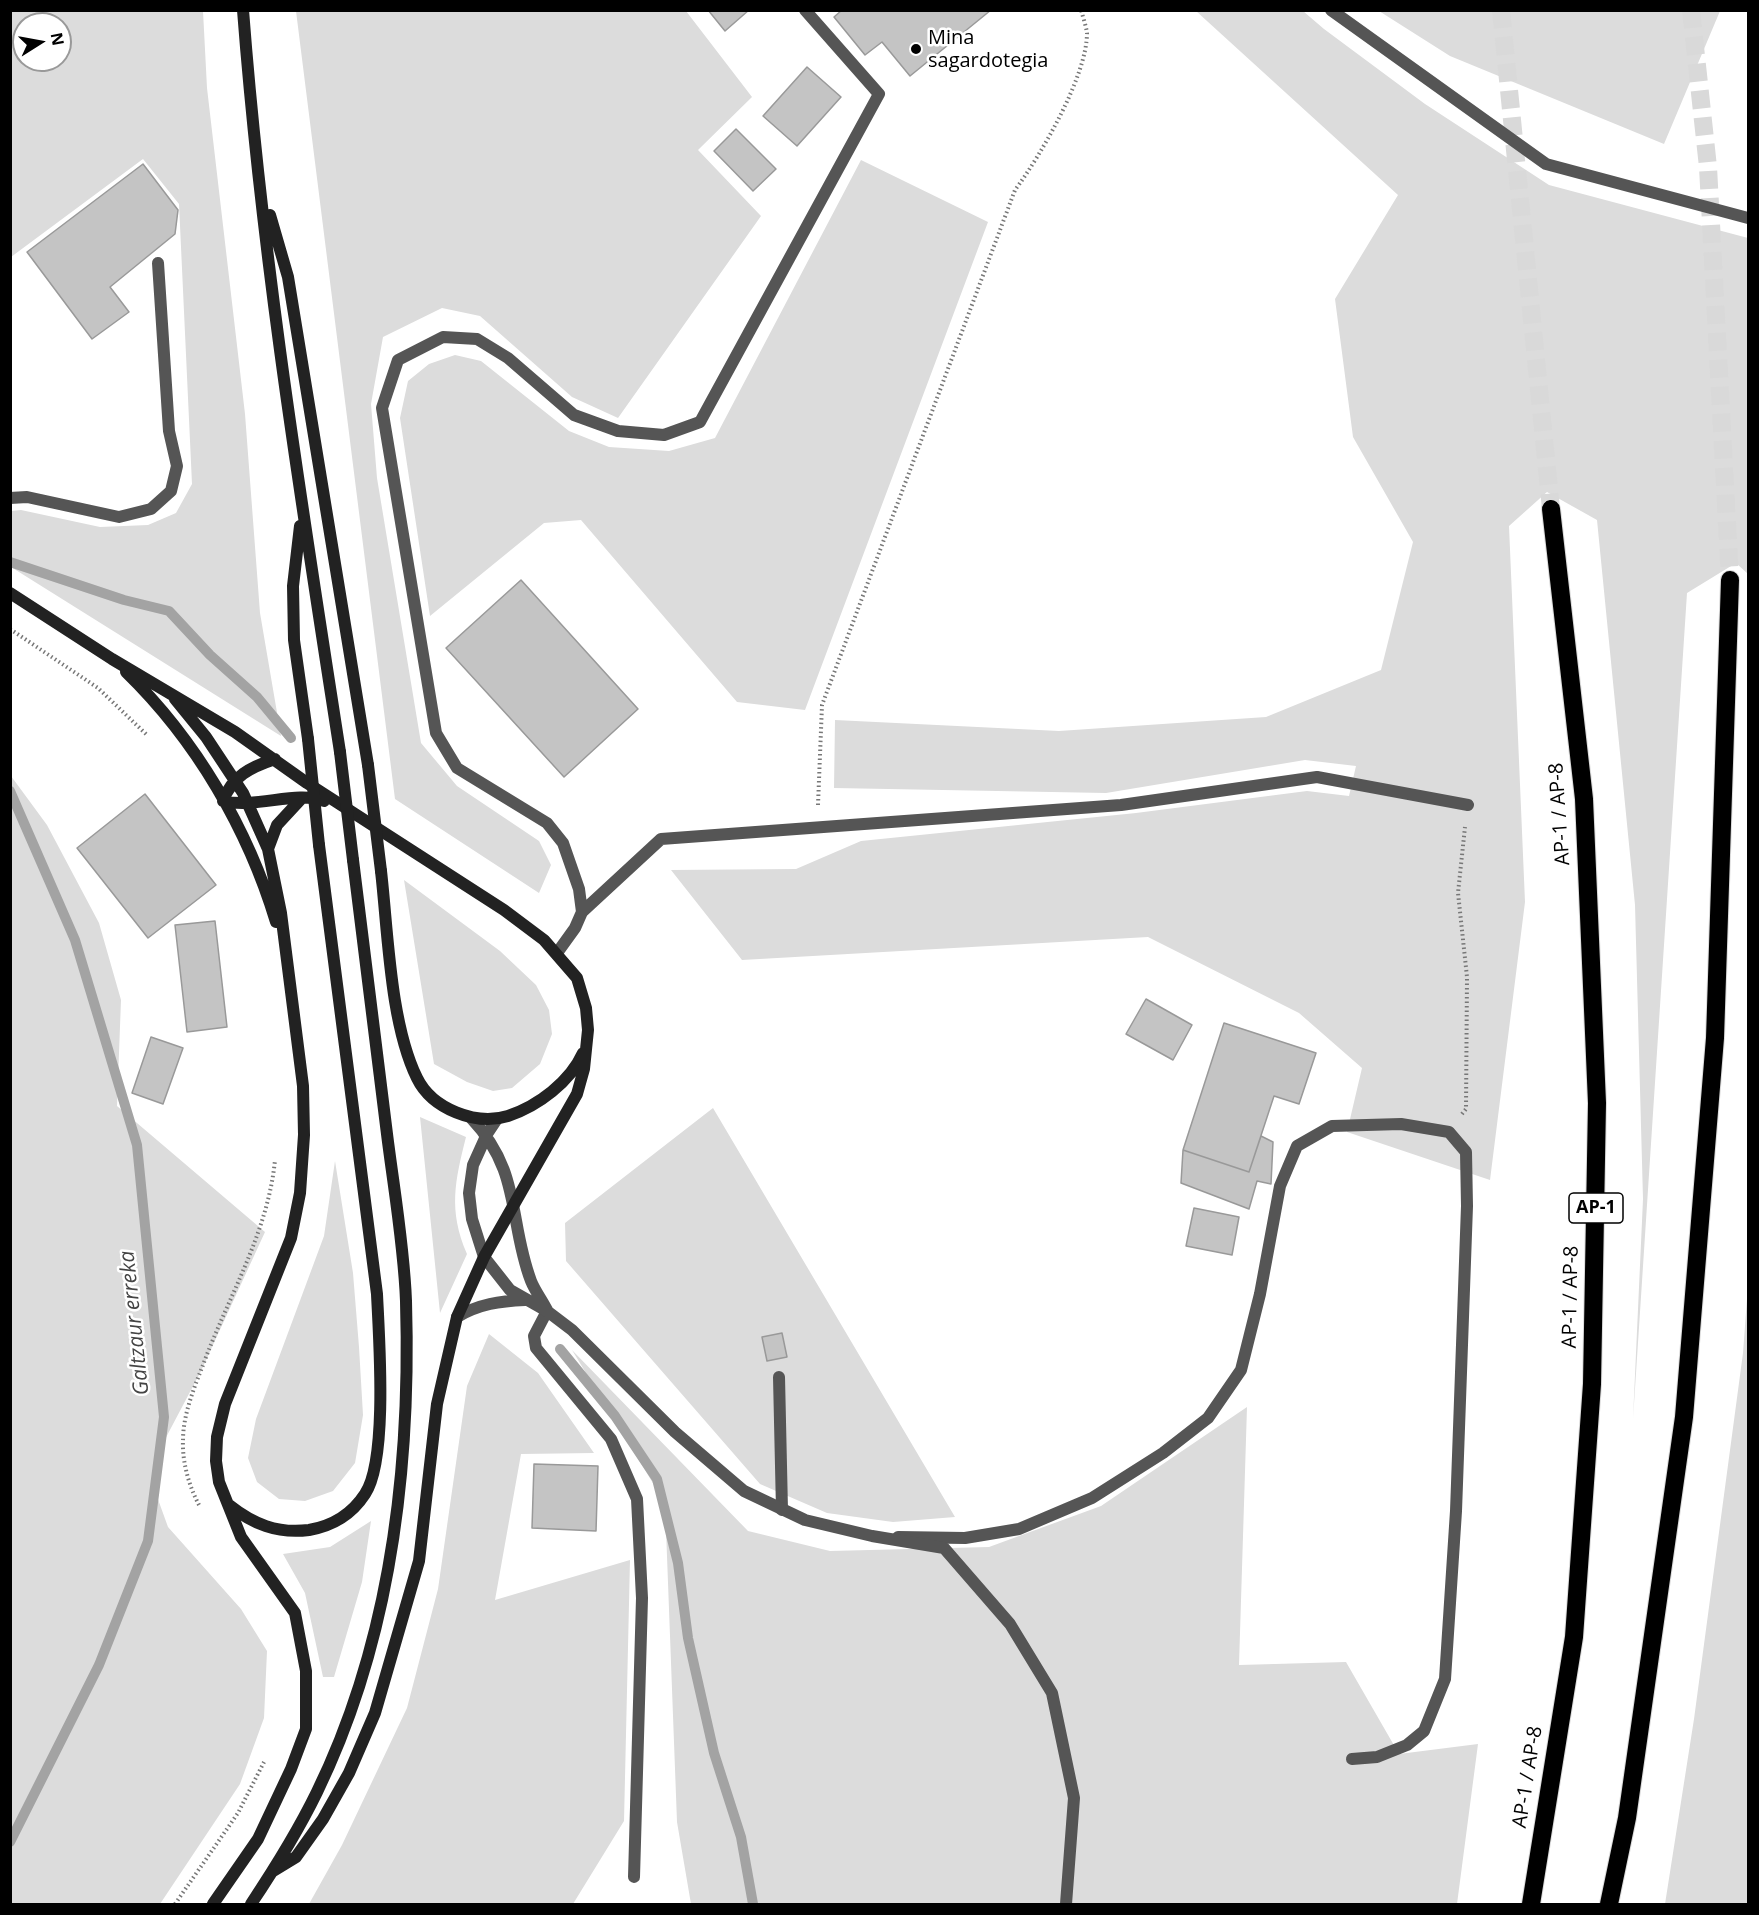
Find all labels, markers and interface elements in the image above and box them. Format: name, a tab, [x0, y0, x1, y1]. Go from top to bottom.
north arrow	[12, 12, 72, 72]
place label: Mina sagardotegia	[928, 26, 1048, 73]
text: N	[46, 30, 70, 47]
marker: Mina sagardotegia	[909, 42, 923, 56]
street label: AP-1 / AP-8	[1544, 762, 1576, 866]
road number: AP-1	[1569, 1193, 1623, 1223]
street label: AP-1 / AP-8	[1558, 1245, 1584, 1349]
water label: Galtzaur erreka	[115, 1250, 155, 1396]
street label: AP-1 / AP-8	[1508, 1724, 1548, 1830]

